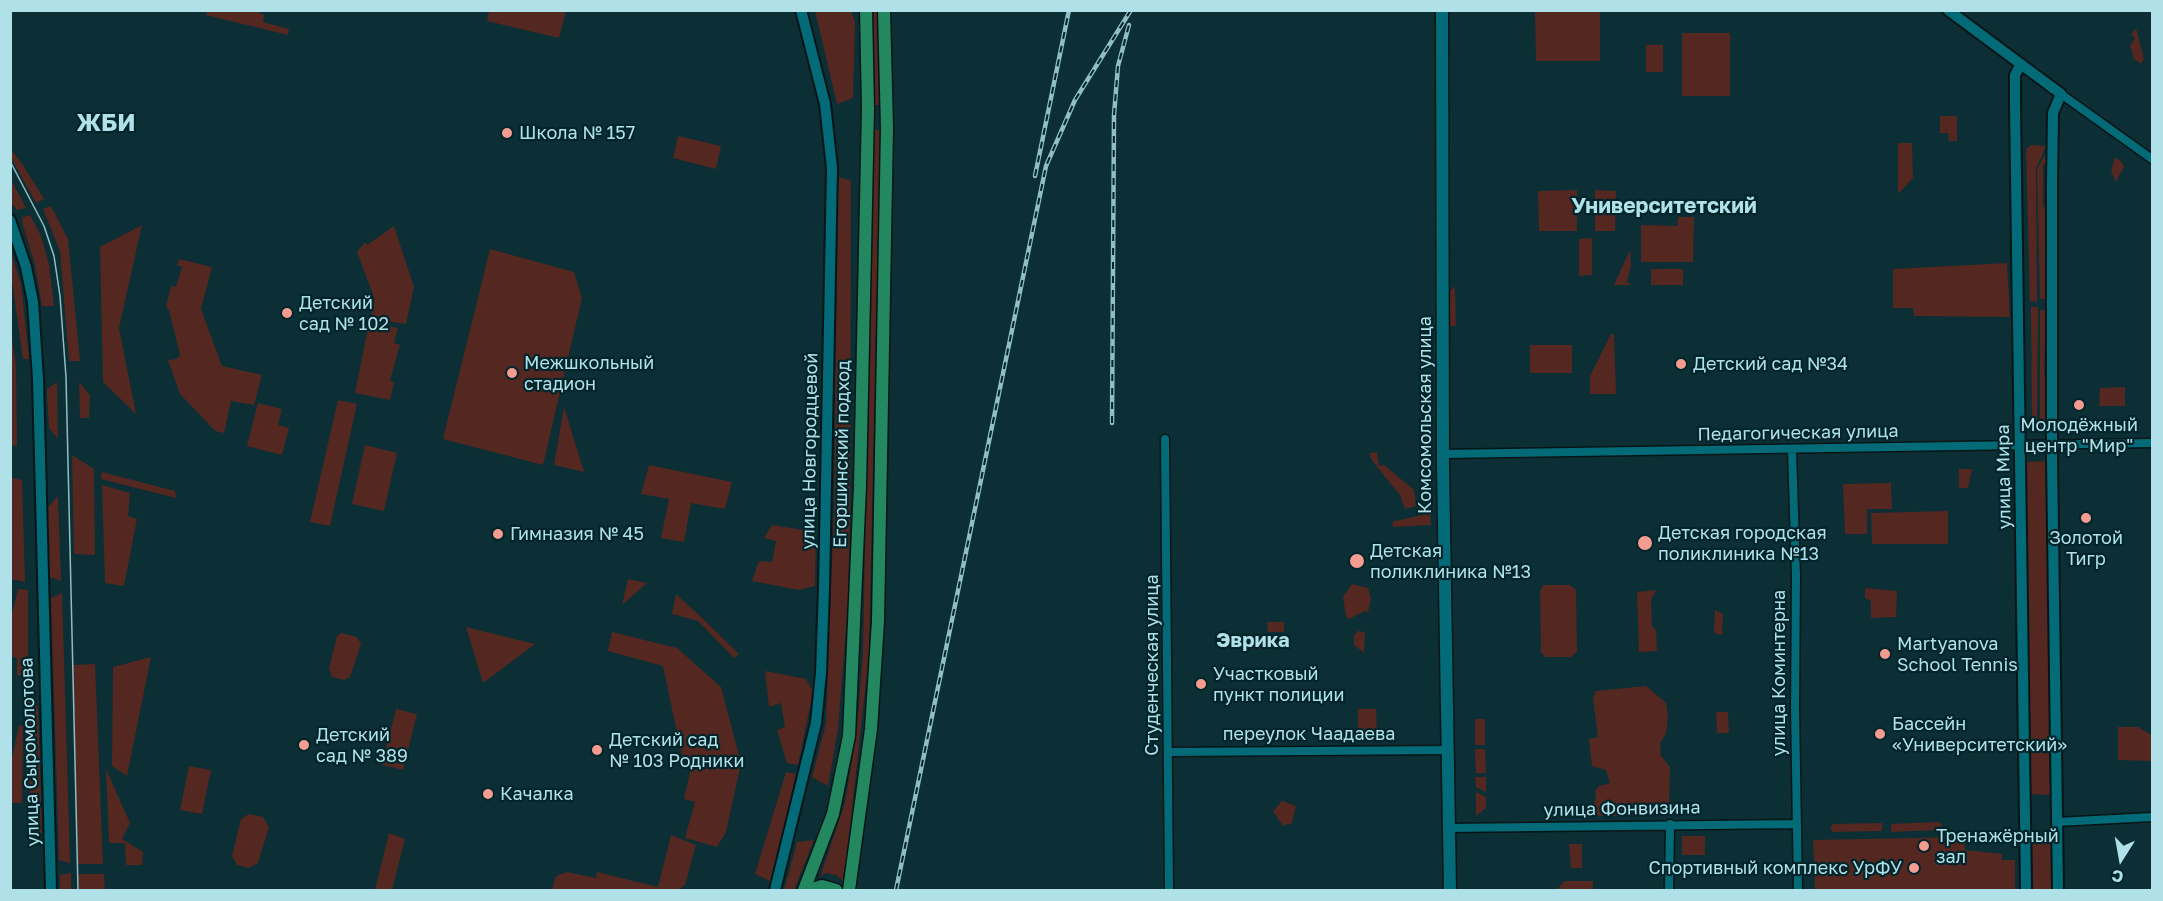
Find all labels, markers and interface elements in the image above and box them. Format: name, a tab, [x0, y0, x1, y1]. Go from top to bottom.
district label: ЖБИ	[76, 109, 136, 137]
place label: Школа № 157	[519, 122, 635, 144]
marker: Школа № 157	[500, 126, 514, 140]
district label: Университетский	[1571, 193, 1757, 219]
place label: Детский сад № 102	[299, 292, 389, 334]
marker: Детский сад № 102	[280, 306, 294, 320]
street label: Комсомольская улица	[1414, 316, 1436, 514]
place label: Межшкольный стадион	[524, 352, 654, 394]
street label: улица Новгородцевой	[797, 352, 823, 550]
place label: Детский сад №34	[1693, 353, 1848, 375]
marker: Детский сад №34	[1674, 357, 1688, 371]
street label: Егоршинский подход	[830, 360, 854, 548]
marker: Межшкольный стадион	[505, 366, 519, 380]
marker: Молодёжный центр "Мир"	[2072, 398, 2086, 412]
place label: Молодёжный центр "Мир"	[2020, 414, 2138, 456]
street label: Педагогическая улица	[1697, 420, 1899, 446]
street label: улица Мира	[1992, 424, 2016, 530]
marker: Золотой Тигр	[2079, 511, 2093, 525]
place label: Детская городская поликлиника №13	[1658, 522, 1827, 564]
place label: Гимназия № 45	[510, 523, 644, 545]
marker: Гимназия № 45	[491, 527, 505, 541]
place label: Золотой Тигр	[2049, 527, 2123, 570]
marker: Детская городская поликлиника №13	[1636, 534, 1654, 552]
place label: Детская поликлиника №13	[1370, 540, 1531, 582]
marker: Детская поликлиника №13	[1348, 552, 1366, 570]
street label: Студенческая улица	[1141, 574, 1163, 756]
street label: улица Коминтерна	[1768, 590, 1790, 756]
district label: Эврика	[1216, 629, 1290, 653]
place label: Martyanova School Tennis	[1897, 633, 2018, 676]
marker: Martyanova School Tennis	[1878, 647, 1892, 661]
street label: улица Сыромолотова	[16, 657, 44, 847]
place label: Участковый пункт полиции	[1213, 663, 1345, 706]
marker: Участковый пункт полиции	[1194, 677, 1208, 691]
place label: Бассейн «Университетский»	[1892, 713, 2067, 756]
street label: переулок Чаадаева	[1223, 723, 1395, 745]
place label: Детский сад № 389	[316, 724, 408, 766]
marker: Бассейн «Университетский»	[1873, 727, 1887, 741]
place label: Детский сад № 103 Родники	[609, 729, 745, 771]
marker: Детский сад № 389	[297, 738, 311, 752]
marker: Детский сад № 103 Родники	[590, 743, 604, 757]
place label: Качалка	[500, 783, 574, 805]
marker: Качалка	[481, 787, 495, 801]
street label: улица Фонвизина	[1543, 797, 1701, 821]
place label: Тренажёрный зал	[1936, 825, 2059, 868]
north arrow	[2091, 829, 2151, 889]
marker: Тренажёрный зал	[1917, 839, 1931, 853]
place label: Спортивный комплекс УрФУ	[1648, 857, 1902, 879]
marker: Спортивный комплекс УрФУ	[1907, 861, 1921, 875]
text: С	[2110, 866, 2125, 888]

